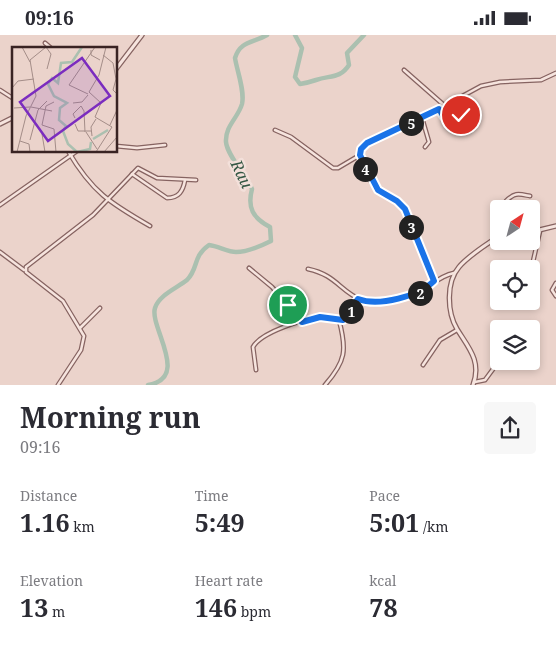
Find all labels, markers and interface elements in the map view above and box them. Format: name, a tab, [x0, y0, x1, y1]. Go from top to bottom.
text: 09:16	[25, 5, 74, 31]
inset map	[12, 47, 118, 153]
pin	[440, 94, 482, 136]
icon: check	[447, 101, 475, 129]
pin: 5	[398, 111, 424, 135]
text: 5	[408, 114, 415, 133]
water label: Rau	[225, 155, 259, 192]
pin: 4	[352, 157, 378, 181]
text: 4	[362, 160, 369, 179]
north arrow	[490, 200, 540, 250]
map controls	[490, 200, 540, 370]
pin: 3	[398, 215, 424, 239]
text: 3	[408, 218, 415, 237]
button: locate	[490, 260, 540, 310]
pin: 2	[408, 281, 432, 305]
pin	[267, 284, 309, 326]
text: 2	[417, 284, 424, 303]
icon: arrive	[274, 291, 302, 319]
pin: 1	[338, 299, 364, 323]
text: 1	[348, 302, 355, 321]
button: layers	[490, 320, 540, 370]
text: Morning run	[20, 398, 201, 436]
button: share	[484, 402, 536, 454]
text: 09:16	[20, 436, 60, 458]
text: Distance	[20, 486, 77, 505]
text: Time	[195, 486, 228, 505]
text: Pace	[369, 486, 400, 505]
text: 1.16	[20, 505, 70, 539]
text: 5:49	[195, 505, 245, 539]
text: 5:01	[369, 505, 419, 539]
text: km	[70, 517, 95, 536]
text: /km	[419, 517, 448, 536]
text: Elevation	[20, 571, 83, 590]
text: Heart rate	[195, 571, 263, 590]
text: kcal	[369, 571, 396, 590]
text: 13	[20, 590, 48, 624]
text: 146	[195, 590, 237, 624]
text: 78	[369, 590, 398, 624]
text: m	[48, 602, 65, 621]
text: bpm	[237, 602, 271, 621]

